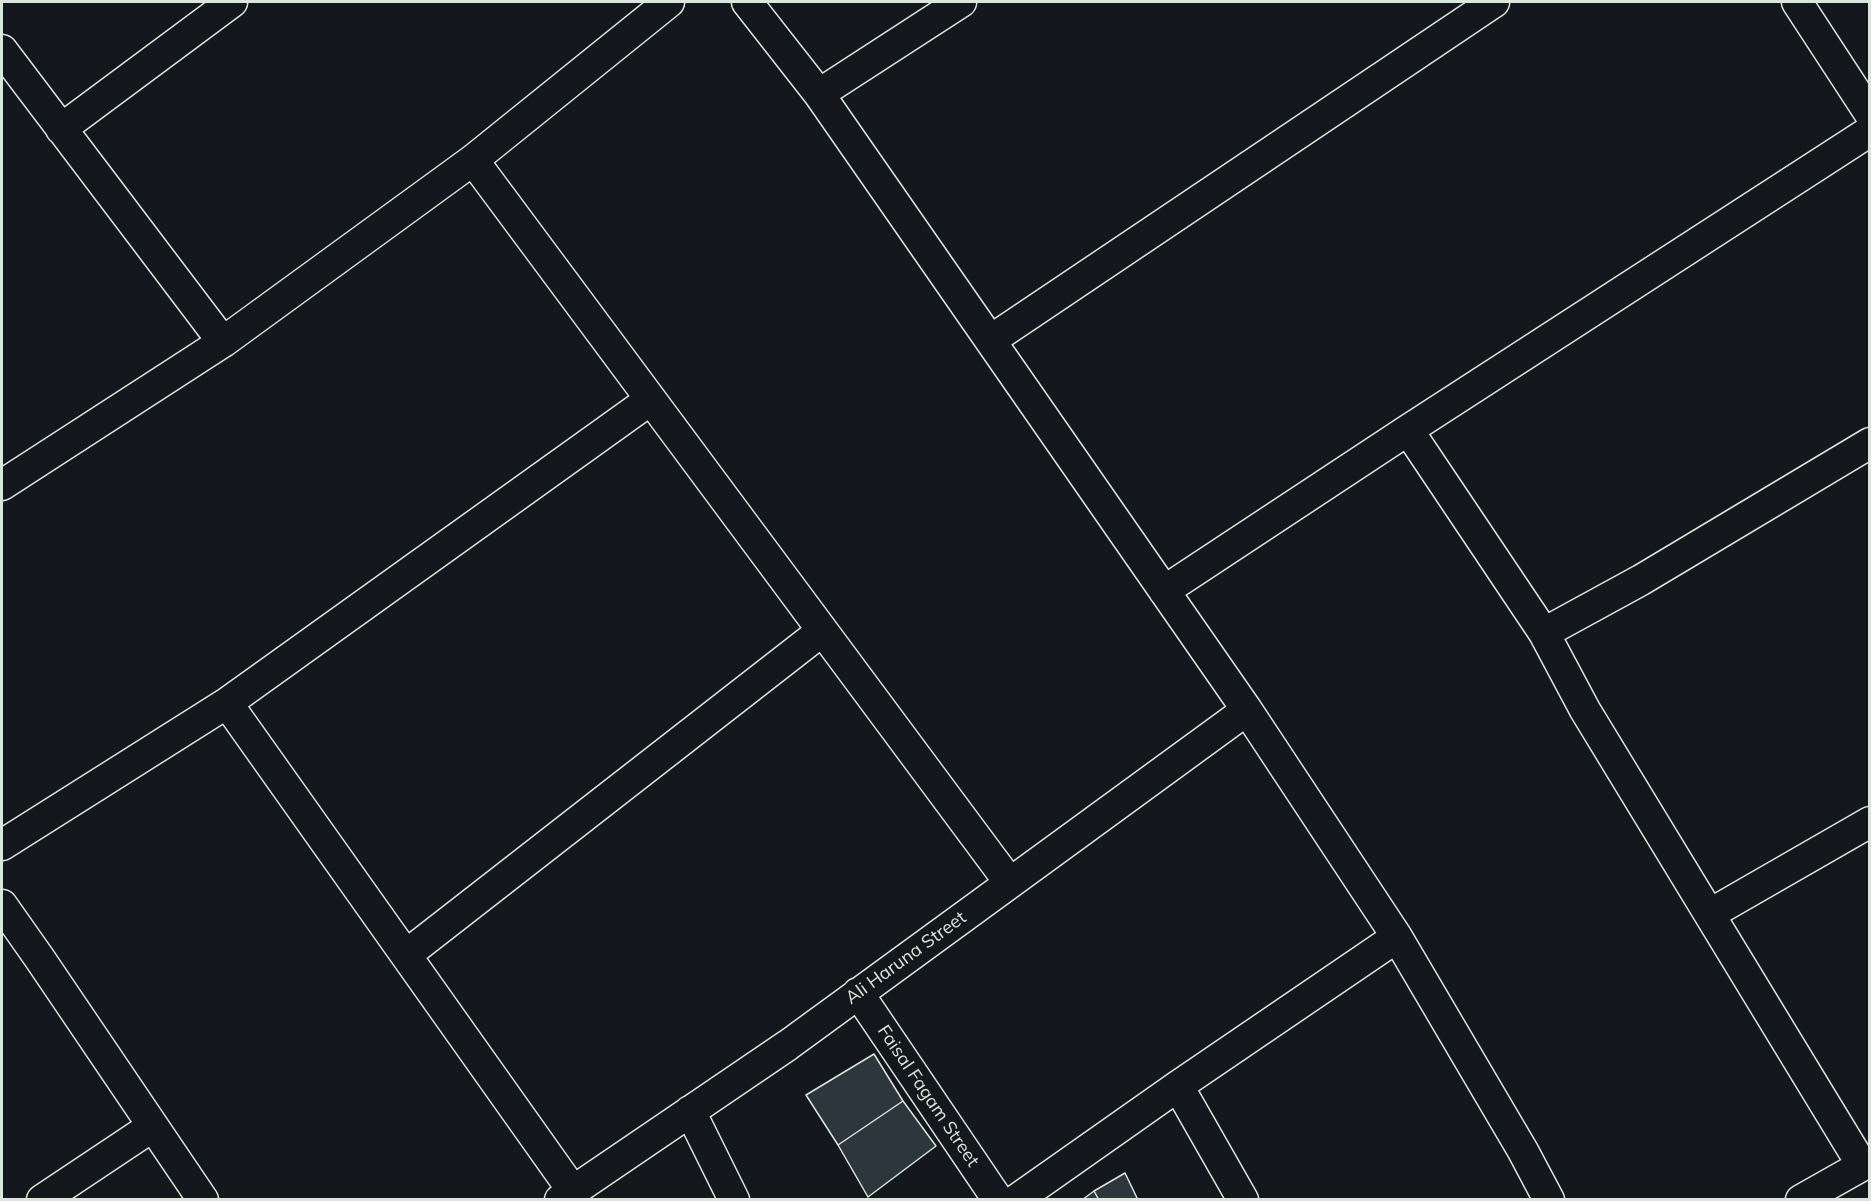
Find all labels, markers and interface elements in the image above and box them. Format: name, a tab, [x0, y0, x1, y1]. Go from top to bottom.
street label: Ali Haruna Street	[841, 907, 971, 1009]
street label: Faisal Fagam Street	[873, 1021, 983, 1171]

